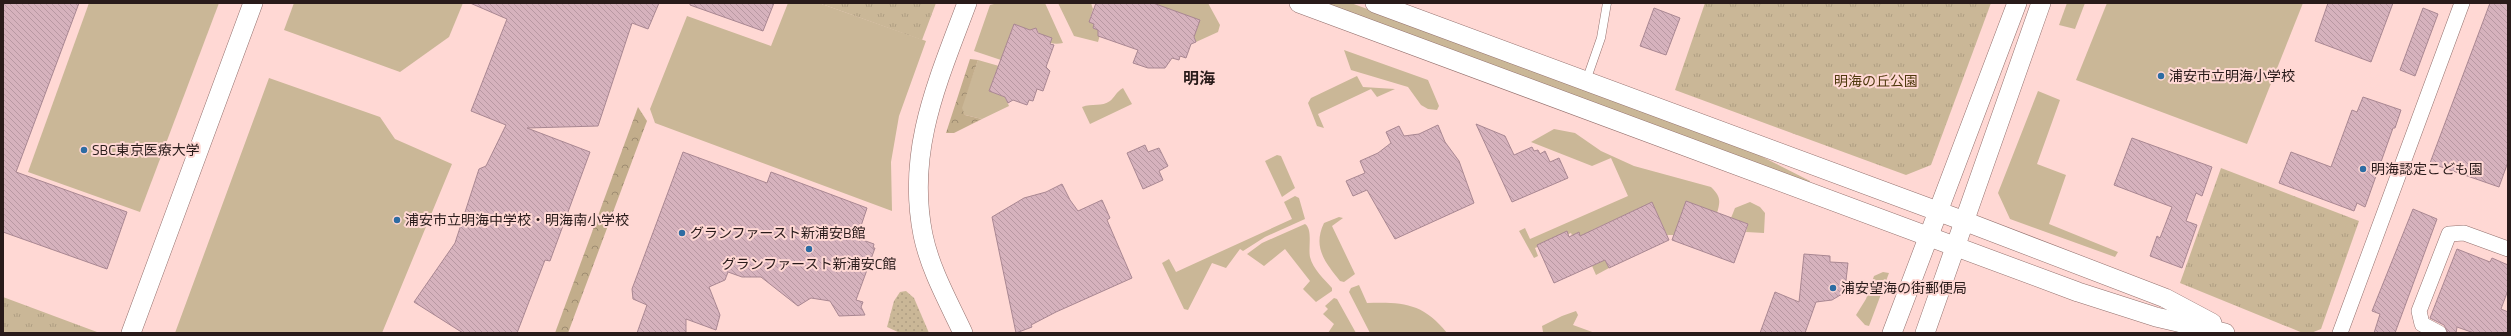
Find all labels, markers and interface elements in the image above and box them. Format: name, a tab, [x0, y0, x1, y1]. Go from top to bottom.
place label: 浦安市立明海小学校	[2169, 65, 2295, 86]
district label: 明海	[1183, 66, 1215, 90]
park label: 明海の丘公園	[1834, 70, 1918, 91]
marker: 浦安市立明海小学校	[2156, 71, 2166, 81]
place label: SBC東京医療大学	[92, 139, 200, 160]
marker: SBC東京医療大学	[79, 145, 89, 155]
place label: 明海認定こども園	[2371, 158, 2483, 179]
marker: 明海認定こども園	[2358, 164, 2368, 174]
place label: 浦安市立明海中学校・明海南小学校	[405, 209, 629, 230]
marker: 浦安市立明海中学校・明海南小学校	[392, 215, 402, 225]
place label: グランファースト新浦安B館	[690, 222, 866, 243]
marker: グランファースト新浦安B館	[677, 228, 687, 238]
marker: グランファースト新浦安C館	[804, 244, 814, 254]
place label: グランファースト新浦安C館	[722, 253, 896, 274]
place label: 浦安望海の街郵便局	[1841, 277, 1967, 298]
marker: 浦安望海の街郵便局	[1828, 283, 1838, 293]

